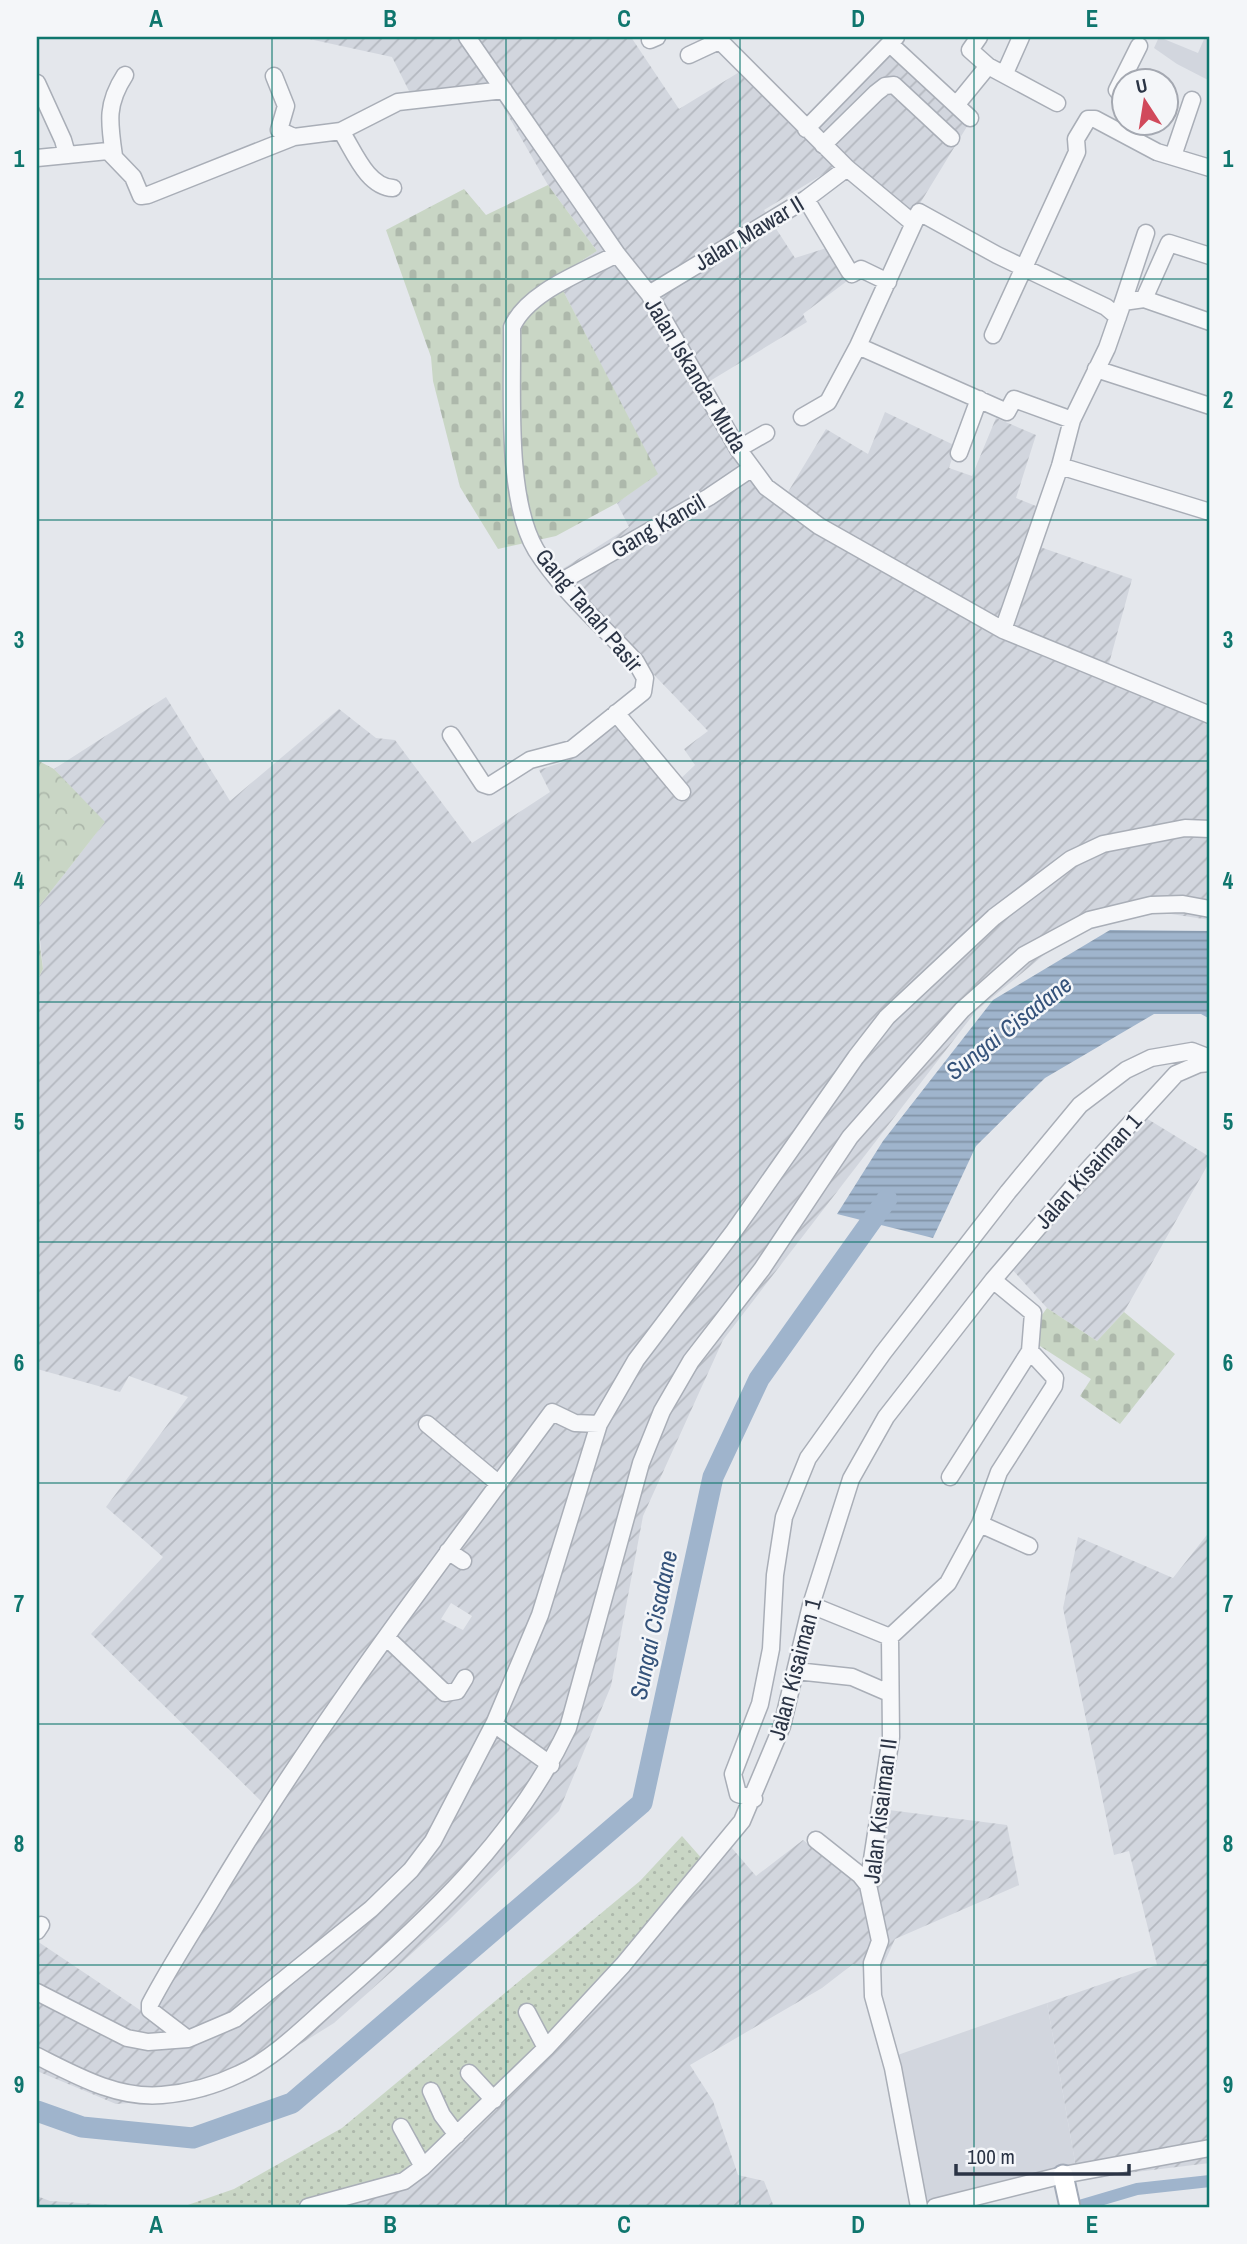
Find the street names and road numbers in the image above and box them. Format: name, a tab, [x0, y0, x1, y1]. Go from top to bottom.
street label: Jalan Mawar II	[688, 188, 809, 277]
street label: Jalan Iskandar Muda	[638, 292, 755, 458]
street label: Gang Kancil	[605, 486, 710, 565]
street label: Gang Tanah Pasir	[529, 541, 651, 678]
street label: Jalan Kisaiman 1	[1027, 1106, 1148, 1235]
street label: Jalan Kisaiman 1	[761, 1594, 828, 1743]
street label: Jalan Kisaiman II	[855, 1737, 904, 1885]

